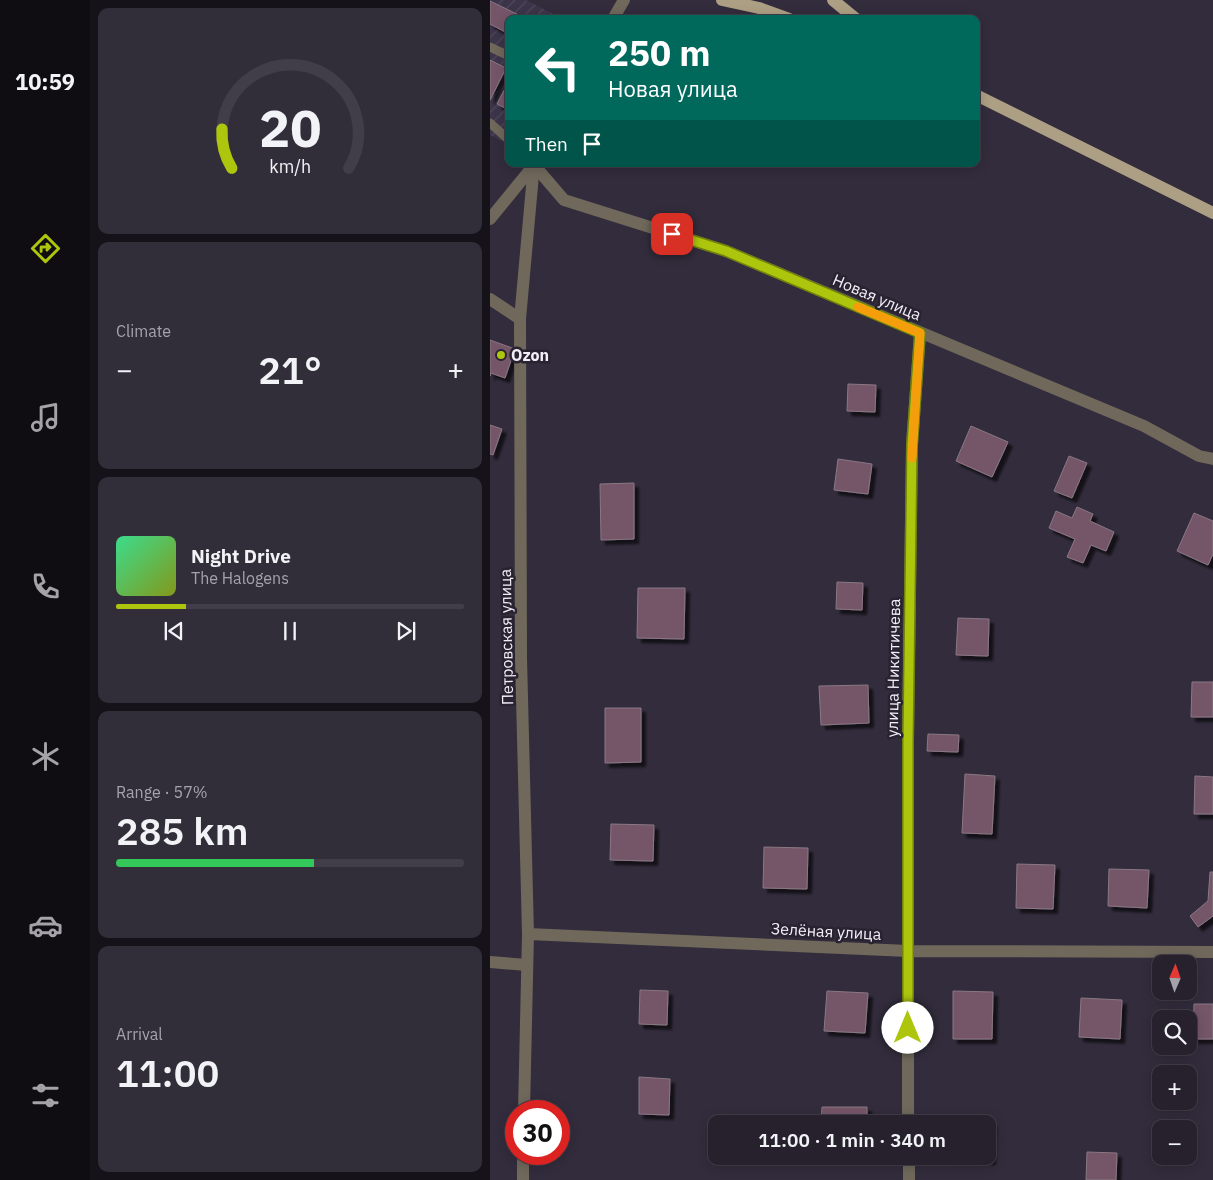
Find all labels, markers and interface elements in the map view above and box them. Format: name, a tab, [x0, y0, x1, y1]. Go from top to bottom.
text: 250 m	[608, 30, 711, 76]
icon: left	[525, 35, 590, 100]
text: 10:59	[15, 67, 75, 96]
text: Новая улица	[608, 74, 738, 103]
text: 20	[259, 94, 321, 161]
icon: arrive	[578, 130, 606, 158]
text: Then	[525, 132, 568, 156]
text: km/h	[269, 155, 311, 178]
pin	[651, 213, 693, 255]
icon: arrive	[658, 220, 686, 248]
icon: directions	[28, 231, 63, 266]
street label: Новая улица	[830, 269, 925, 325]
text: Climate	[116, 321, 171, 341]
text: 21°	[258, 345, 322, 394]
place label: Ozon	[511, 345, 549, 365]
marker: Ozon	[495, 349, 507, 361]
text: −	[116, 351, 133, 388]
text: +	[447, 351, 464, 388]
icon: music	[28, 400, 63, 435]
text: Night Drive	[191, 544, 291, 568]
text: The Halogens	[191, 568, 289, 588]
street label: Петровская улица	[495, 568, 517, 705]
icon: phone	[28, 569, 63, 604]
street label: улица Никитичева	[882, 598, 904, 738]
icon: previous	[160, 617, 188, 645]
icon: pause	[276, 617, 304, 645]
icon: next	[392, 617, 420, 645]
icon: climate	[28, 739, 63, 774]
text: Range · 57%	[116, 782, 208, 802]
text: 285 km	[116, 806, 248, 855]
icon: car	[28, 908, 63, 943]
street label: Зелёная улица	[770, 918, 882, 944]
north arrow	[1152, 955, 1198, 1000]
map controls	[1152, 955, 1197, 1165]
position arrow	[881, 1001, 933, 1053]
button: search	[1152, 1010, 1197, 1055]
text: Arrival	[116, 1024, 163, 1044]
text: 11:00	[116, 1048, 219, 1097]
button: +	[1152, 1065, 1197, 1110]
icon: filters	[28, 1078, 63, 1113]
speed limit sign: 30	[505, 1100, 570, 1165]
button: −	[1152, 1120, 1197, 1165]
text: 11:00 · 1 min · 340 m	[758, 1128, 946, 1152]

